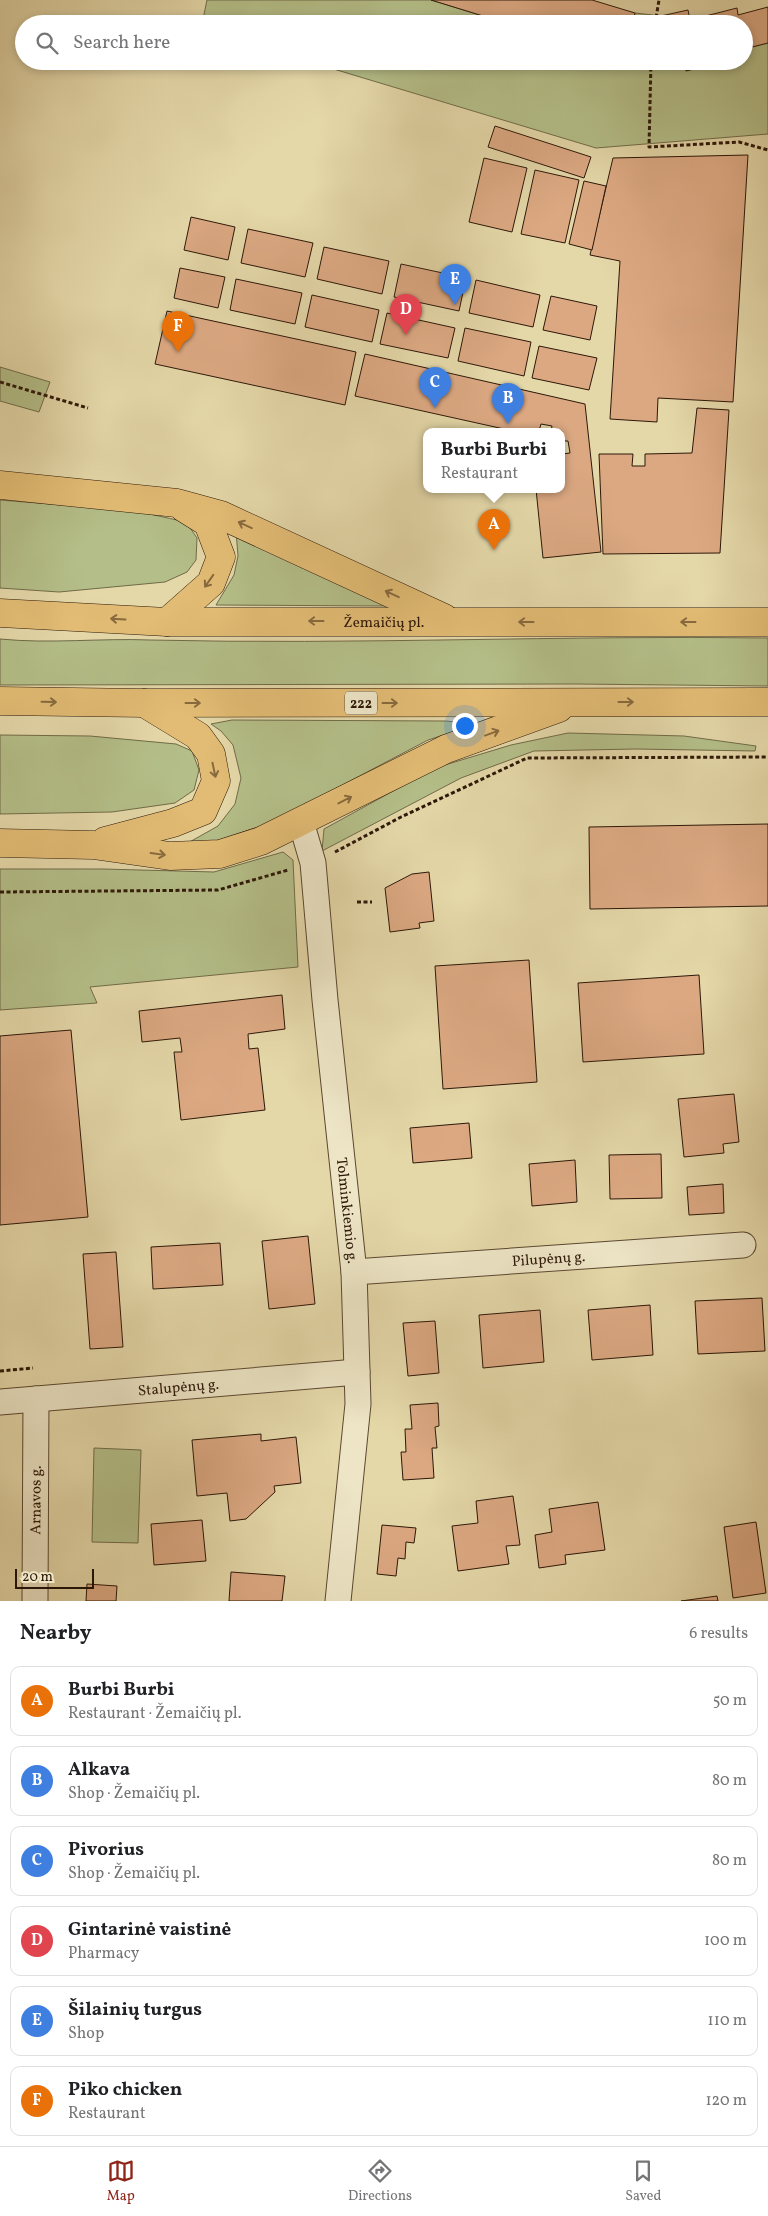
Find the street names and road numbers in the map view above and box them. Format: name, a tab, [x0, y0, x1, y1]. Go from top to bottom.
street label: Žemaičių pl.	[343, 613, 424, 634]
road number: 222	[345, 691, 377, 714]
street label: Tolminkiemio g.	[330, 1157, 362, 1265]
street label: Pilupėnų g.	[511, 1247, 586, 1273]
street label: Stalupėnų g.	[137, 1375, 220, 1402]
street label: Arnavos g.	[26, 1465, 48, 1535]

